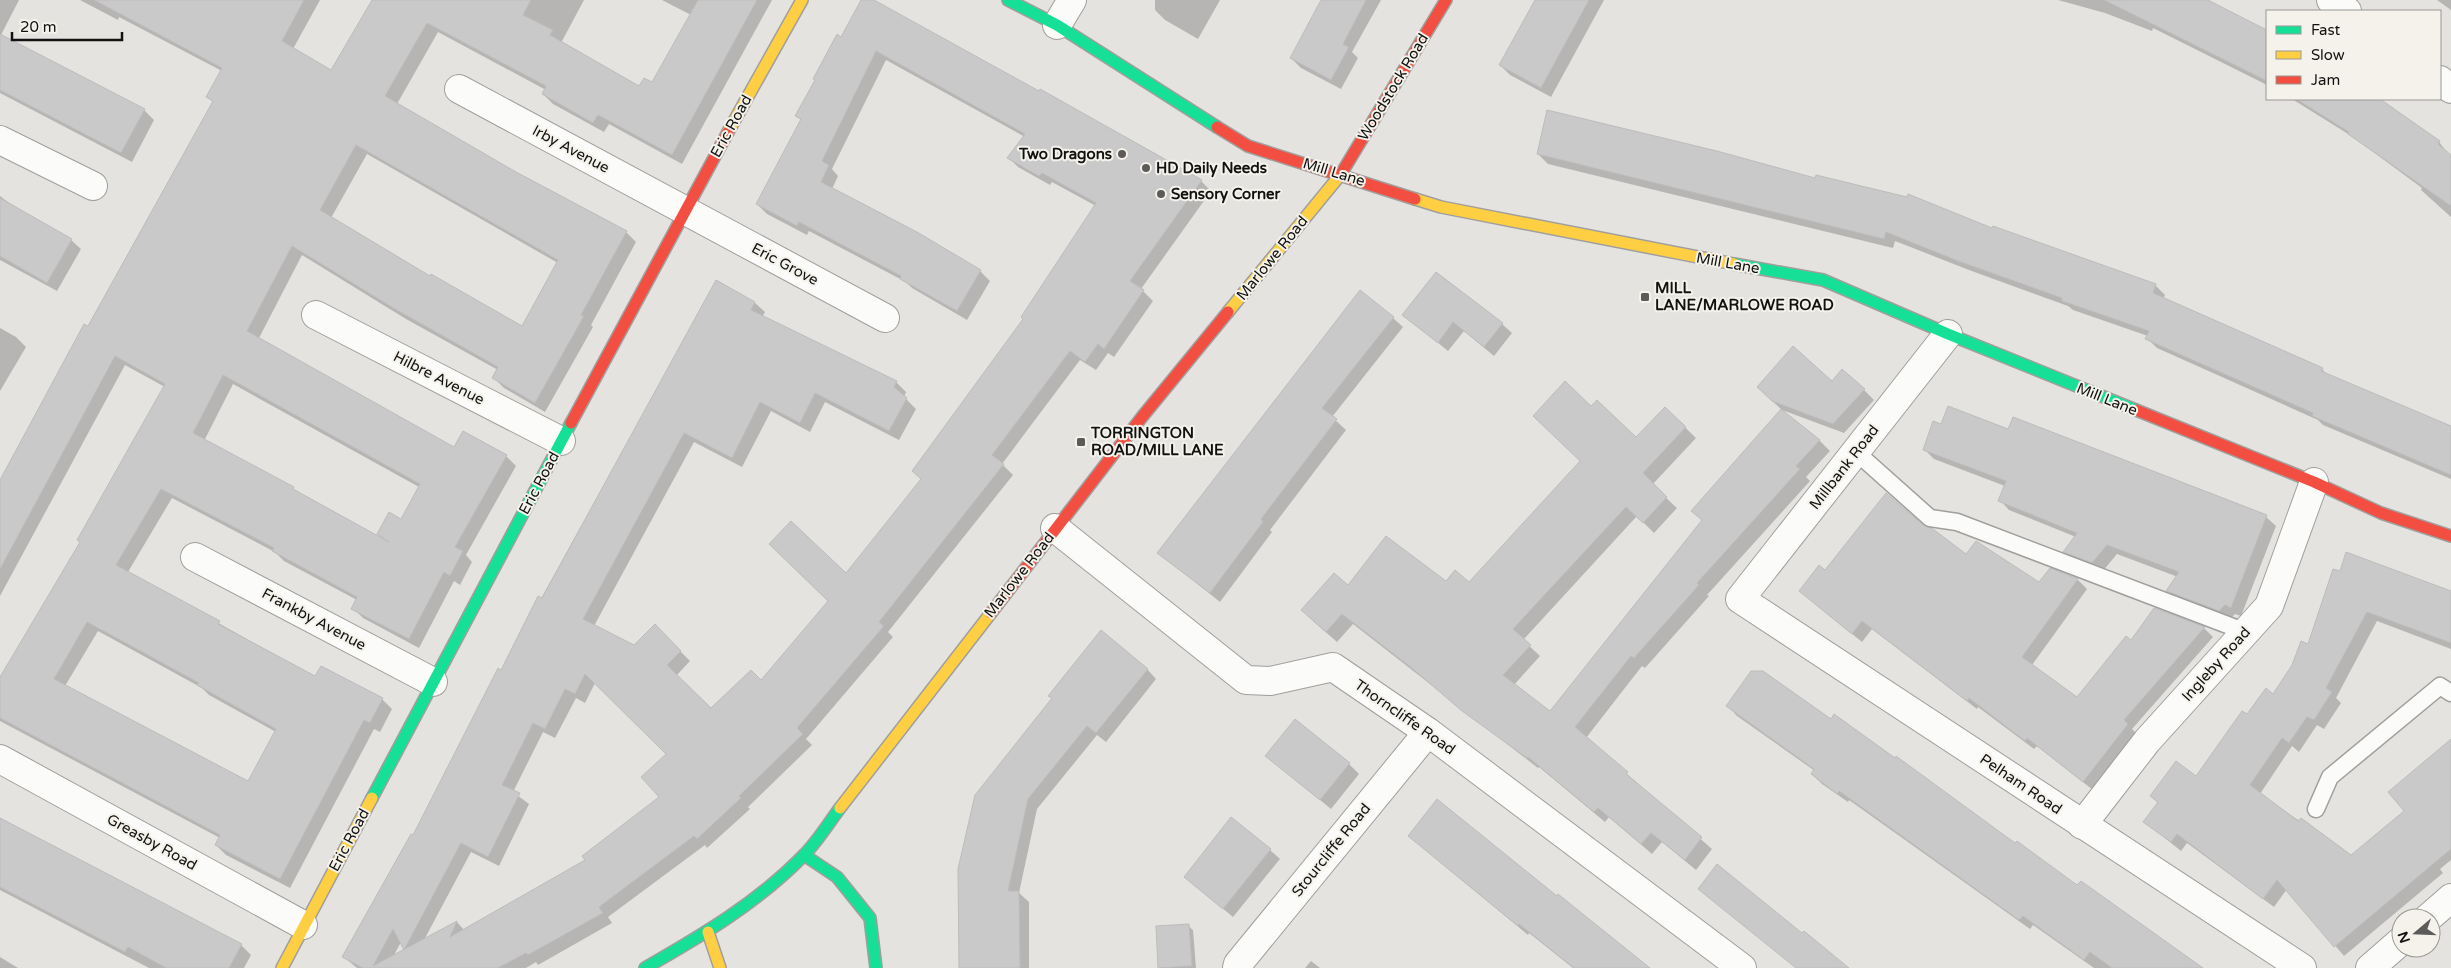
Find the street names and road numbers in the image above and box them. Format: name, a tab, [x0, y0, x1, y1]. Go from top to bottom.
street label: Woodstock Road	[1354, 30, 1432, 144]
street label: Eric Road	[707, 92, 755, 160]
street label: Irby Avenue	[529, 121, 613, 177]
street label: Mill Lane	[1301, 154, 1367, 190]
street label: Marlowe Road	[1233, 212, 1311, 304]
street label: Eric Grove	[749, 239, 821, 289]
street label: Mill Lane	[1695, 249, 1761, 277]
street label: Hilbre Avenue	[390, 347, 488, 409]
street label: Mill Lane	[2074, 379, 2140, 419]
street label: Millbank Road	[1805, 421, 1883, 513]
street label: Eric Road	[515, 449, 563, 517]
street label: Marlowe Road	[980, 529, 1058, 621]
street label: Frankby Avenue	[259, 584, 369, 654]
street label: Ingleby Road	[2178, 623, 2254, 705]
street label: Thorncliffe Road	[1351, 676, 1459, 758]
street label: Pelham Road	[1977, 750, 2065, 818]
street label: Stourcliffe Road	[1288, 800, 1374, 900]
street label: Eric Road	[325, 806, 373, 874]
street label: Greasby Road	[104, 810, 200, 874]

